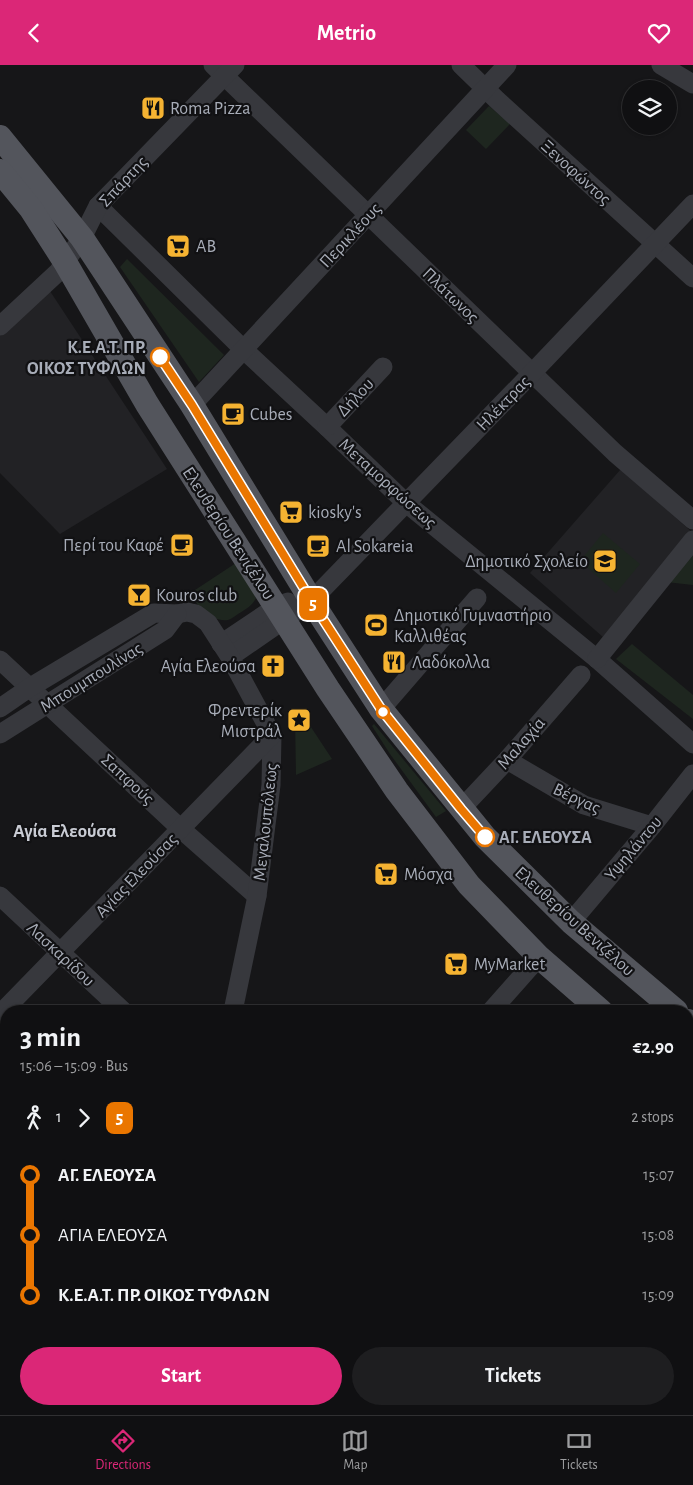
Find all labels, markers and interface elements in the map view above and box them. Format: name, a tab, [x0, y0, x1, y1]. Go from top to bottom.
icon: back	[20, 19, 48, 47]
icon: heart	[645, 19, 673, 47]
text: Metrio	[317, 22, 376, 44]
map controls	[622, 80, 677, 135]
button: layers	[622, 80, 677, 135]
restaurant icon: Roma Pizza	[140, 95, 166, 121]
place label: Roma Pizza	[170, 100, 251, 118]
street label: Ξενοφώντος	[537, 137, 614, 209]
street label: Σπάρτης	[96, 153, 151, 210]
street label: Περικλέους	[316, 200, 385, 272]
supermarket icon: AB	[165, 233, 191, 259]
place label: AB	[196, 238, 216, 256]
street label: Πλάτωνος	[419, 265, 482, 327]
place label: Κ.Ε.Α.Τ. ΠΡ. ΟΙΚΟΣ ΤΥΦΛΩΝ	[27, 339, 146, 378]
marker: Κ.Ε.Α.Τ. ΠΡ. ΟΙΚΟΣ ΤΥΦΛΩΝ	[150, 347, 170, 367]
street label: Ηλέκτρας	[473, 373, 534, 435]
street label: Δήλου	[334, 375, 378, 420]
cafe icon: Cubes	[220, 401, 246, 427]
place label: Cubes	[250, 406, 293, 424]
street label: Μεταμορφώσεως	[335, 435, 440, 532]
street label: Ελευθερίου Βενιζέλου	[179, 464, 278, 603]
supermarket icon: kiosky's	[278, 499, 304, 525]
place label: kiosky's	[308, 504, 362, 522]
cafe icon: Περί του Καφέ	[169, 532, 195, 558]
cafe icon: Al Sokareia	[305, 533, 331, 559]
place label: Περί του Καφέ	[63, 536, 164, 555]
place label: Al Sokareia	[336, 538, 414, 556]
school or university icon: Δημοτικό Σχολείο	[592, 548, 618, 574]
place label: Δημοτικό Σχολείο	[465, 552, 588, 571]
bar icon: Kouros club	[126, 582, 152, 608]
place label: Kouros club	[156, 587, 237, 605]
line badge: 5	[297, 588, 329, 620]
text: 5	[309, 595, 317, 613]
place label: Δημοτικό Γυμναστήριο Καλλιθέας	[394, 607, 551, 646]
sports icon: Δημοτικό Γυμναστήριο Καλλιθέας	[363, 612, 389, 638]
street label: Μπουμπουλίνας	[37, 638, 146, 716]
restaurant icon: Λαδόκολλα	[381, 649, 407, 675]
church icon: Αγία Ελεούσα	[260, 653, 286, 679]
place label: Λαδόκολλα	[412, 654, 490, 672]
place label: Αγία Ελεούσα	[161, 657, 256, 676]
place label: Φρεντερίκ Μιστράλ	[208, 701, 283, 741]
unlabelled marker	[376, 705, 390, 719]
place icon: Φρεντερίκ Μιστράλ	[286, 707, 312, 733]
street label: Μαλαχία	[494, 714, 549, 773]
street label: Σαπφούς	[97, 751, 157, 809]
street label: Μεγαλουπόλεως	[251, 762, 281, 882]
street label: Βέργας	[550, 780, 603, 818]
street label: Υψηλάντου	[602, 813, 666, 884]
district label: Αγία Ελεούσα	[13, 822, 117, 841]
marker: ΑΓ. ΕΛΕΟΥΣΑ	[475, 827, 495, 847]
street label: Αγίας Ελεούσας	[92, 829, 181, 921]
place label: ΑΓ. ΕΛΕΟΥΣΑ	[499, 829, 592, 847]
supermarket icon: Μόσχα	[373, 861, 399, 887]
street label: Ελευθερίου Βενιζέλου	[511, 863, 638, 980]
place label: Μόσχα	[404, 866, 453, 884]
street label: Λασκαρίδου	[23, 918, 98, 990]
supermarket icon: MyMarket	[443, 951, 469, 977]
place label: MyMarket	[474, 956, 545, 974]
text: 3 min	[20, 1024, 81, 1052]
text: €2.90	[633, 1038, 674, 1057]
text: 15:06 – 15:09 · Bus	[20, 1058, 128, 1074]
icon: walk	[20, 1104, 48, 1132]
icon: forward	[70, 1104, 98, 1132]
text: 1	[56, 1109, 62, 1125]
text: 5	[116, 1109, 123, 1127]
text: 2 stops	[631, 1109, 674, 1125]
text: ΑΓ. ΕΛΕΟΥΣΑ	[58, 1166, 156, 1185]
text: 15:07	[643, 1167, 674, 1183]
text: ΑΓΙΑ ΕΛΕΟΥΣΑ	[58, 1226, 167, 1245]
text: 15:08	[642, 1227, 674, 1243]
text: Κ.Ε.Α.Τ. ΠΡ. ΟΙΚΟΣ ΤΥΦΛΩΝ	[58, 1286, 270, 1305]
text: 15:09	[642, 1287, 674, 1303]
button: Start	[20, 1347, 342, 1405]
button: Tickets	[352, 1347, 674, 1405]
tab: Directions	[95, 1427, 151, 1474]
tab: Map	[341, 1427, 369, 1474]
tab: Tickets	[560, 1427, 598, 1474]

